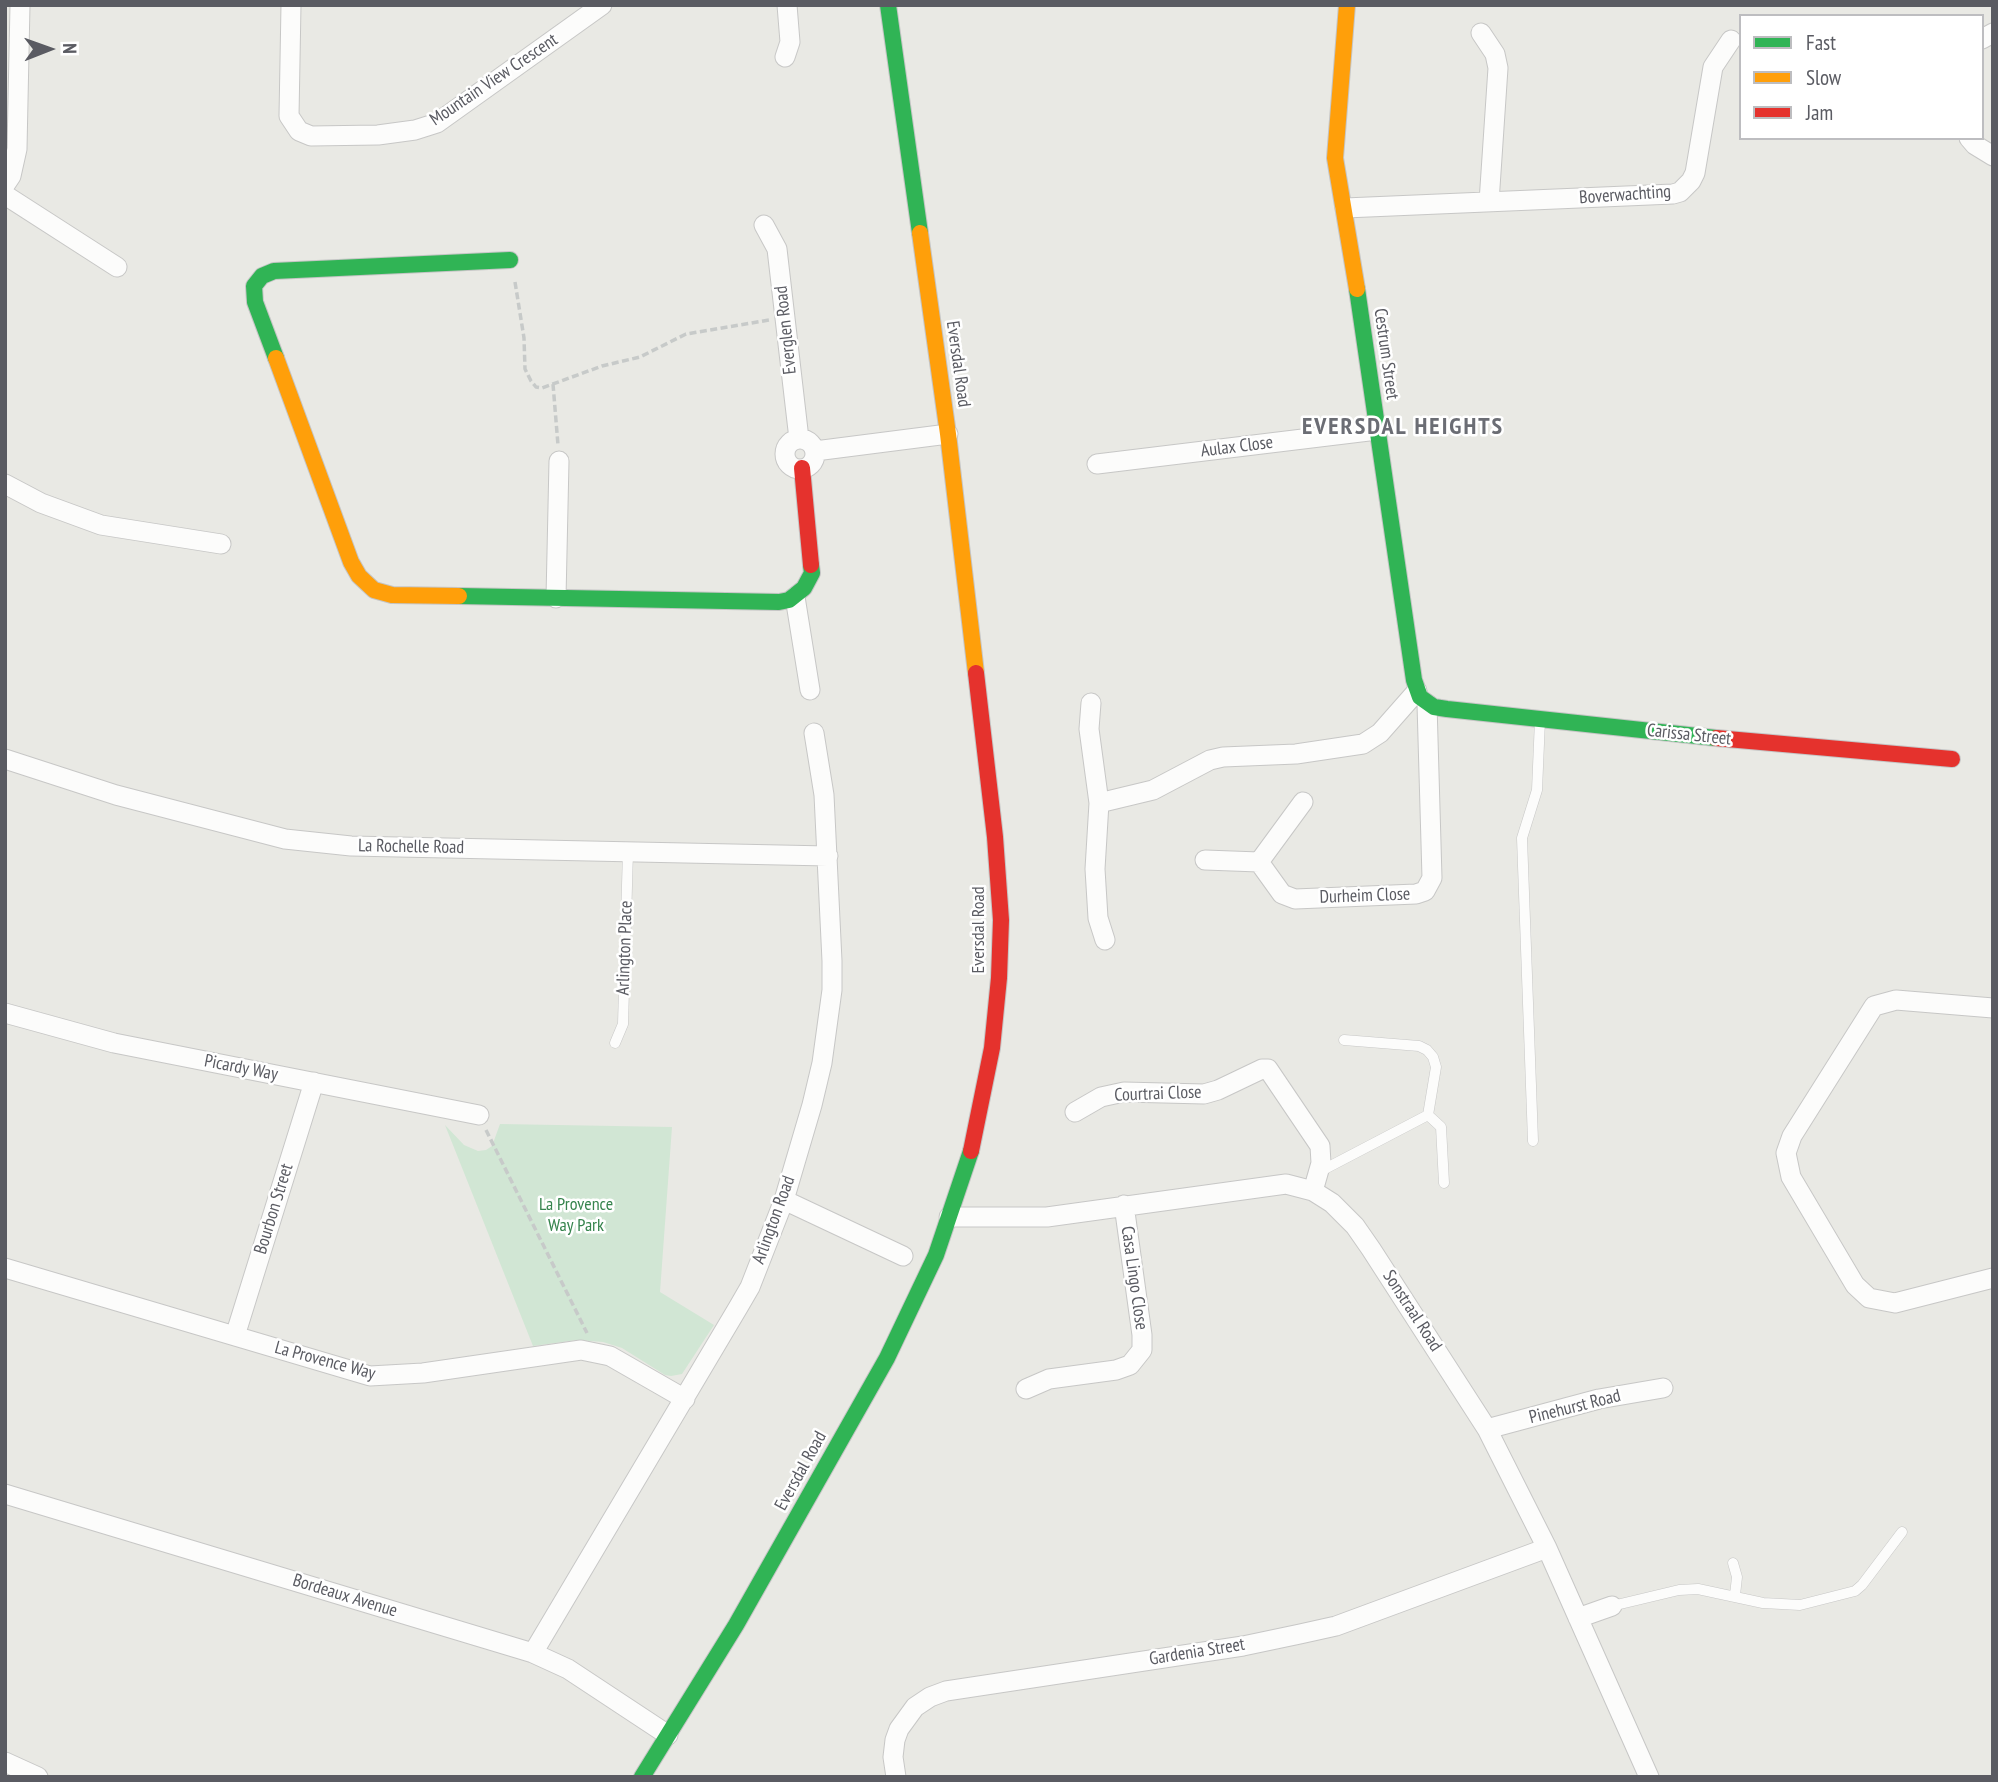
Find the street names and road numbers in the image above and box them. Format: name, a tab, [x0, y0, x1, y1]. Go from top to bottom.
street label: Mountain View Crescent	[426, 29, 562, 131]
street label: Boverwachting	[1578, 181, 1672, 209]
street label: Everglen Road	[771, 285, 801, 375]
street label: Cestrum Street	[1369, 307, 1403, 401]
street label: Eversdal Road	[941, 319, 975, 409]
street label: Aulax Close	[1200, 432, 1274, 462]
street label: Carissa Street	[1646, 720, 1732, 750]
street label: La Rochelle Road	[358, 835, 464, 859]
street label: Durheim Close	[1319, 884, 1411, 908]
street label: Eversdal Road	[968, 887, 990, 973]
street label: Arlington Place	[613, 900, 637, 996]
street label: Picardy Way	[202, 1050, 280, 1086]
street label: Courtrai Close	[1114, 1082, 1202, 1106]
street label: Bourbon Street	[250, 1161, 298, 1257]
street label: Arlington Road	[748, 1173, 800, 1267]
street label: Casa Lingo Close	[1116, 1225, 1152, 1331]
street label: Sonstraal Road	[1378, 1266, 1446, 1356]
street label: La Provence Way	[272, 1337, 378, 1385]
street label: Pinehurst Road	[1527, 1385, 1623, 1429]
street label: Eversdal Road	[770, 1428, 832, 1514]
street label: Bordeaux Avenue	[290, 1570, 400, 1622]
street label: Gardenia Street	[1148, 1634, 1246, 1670]

